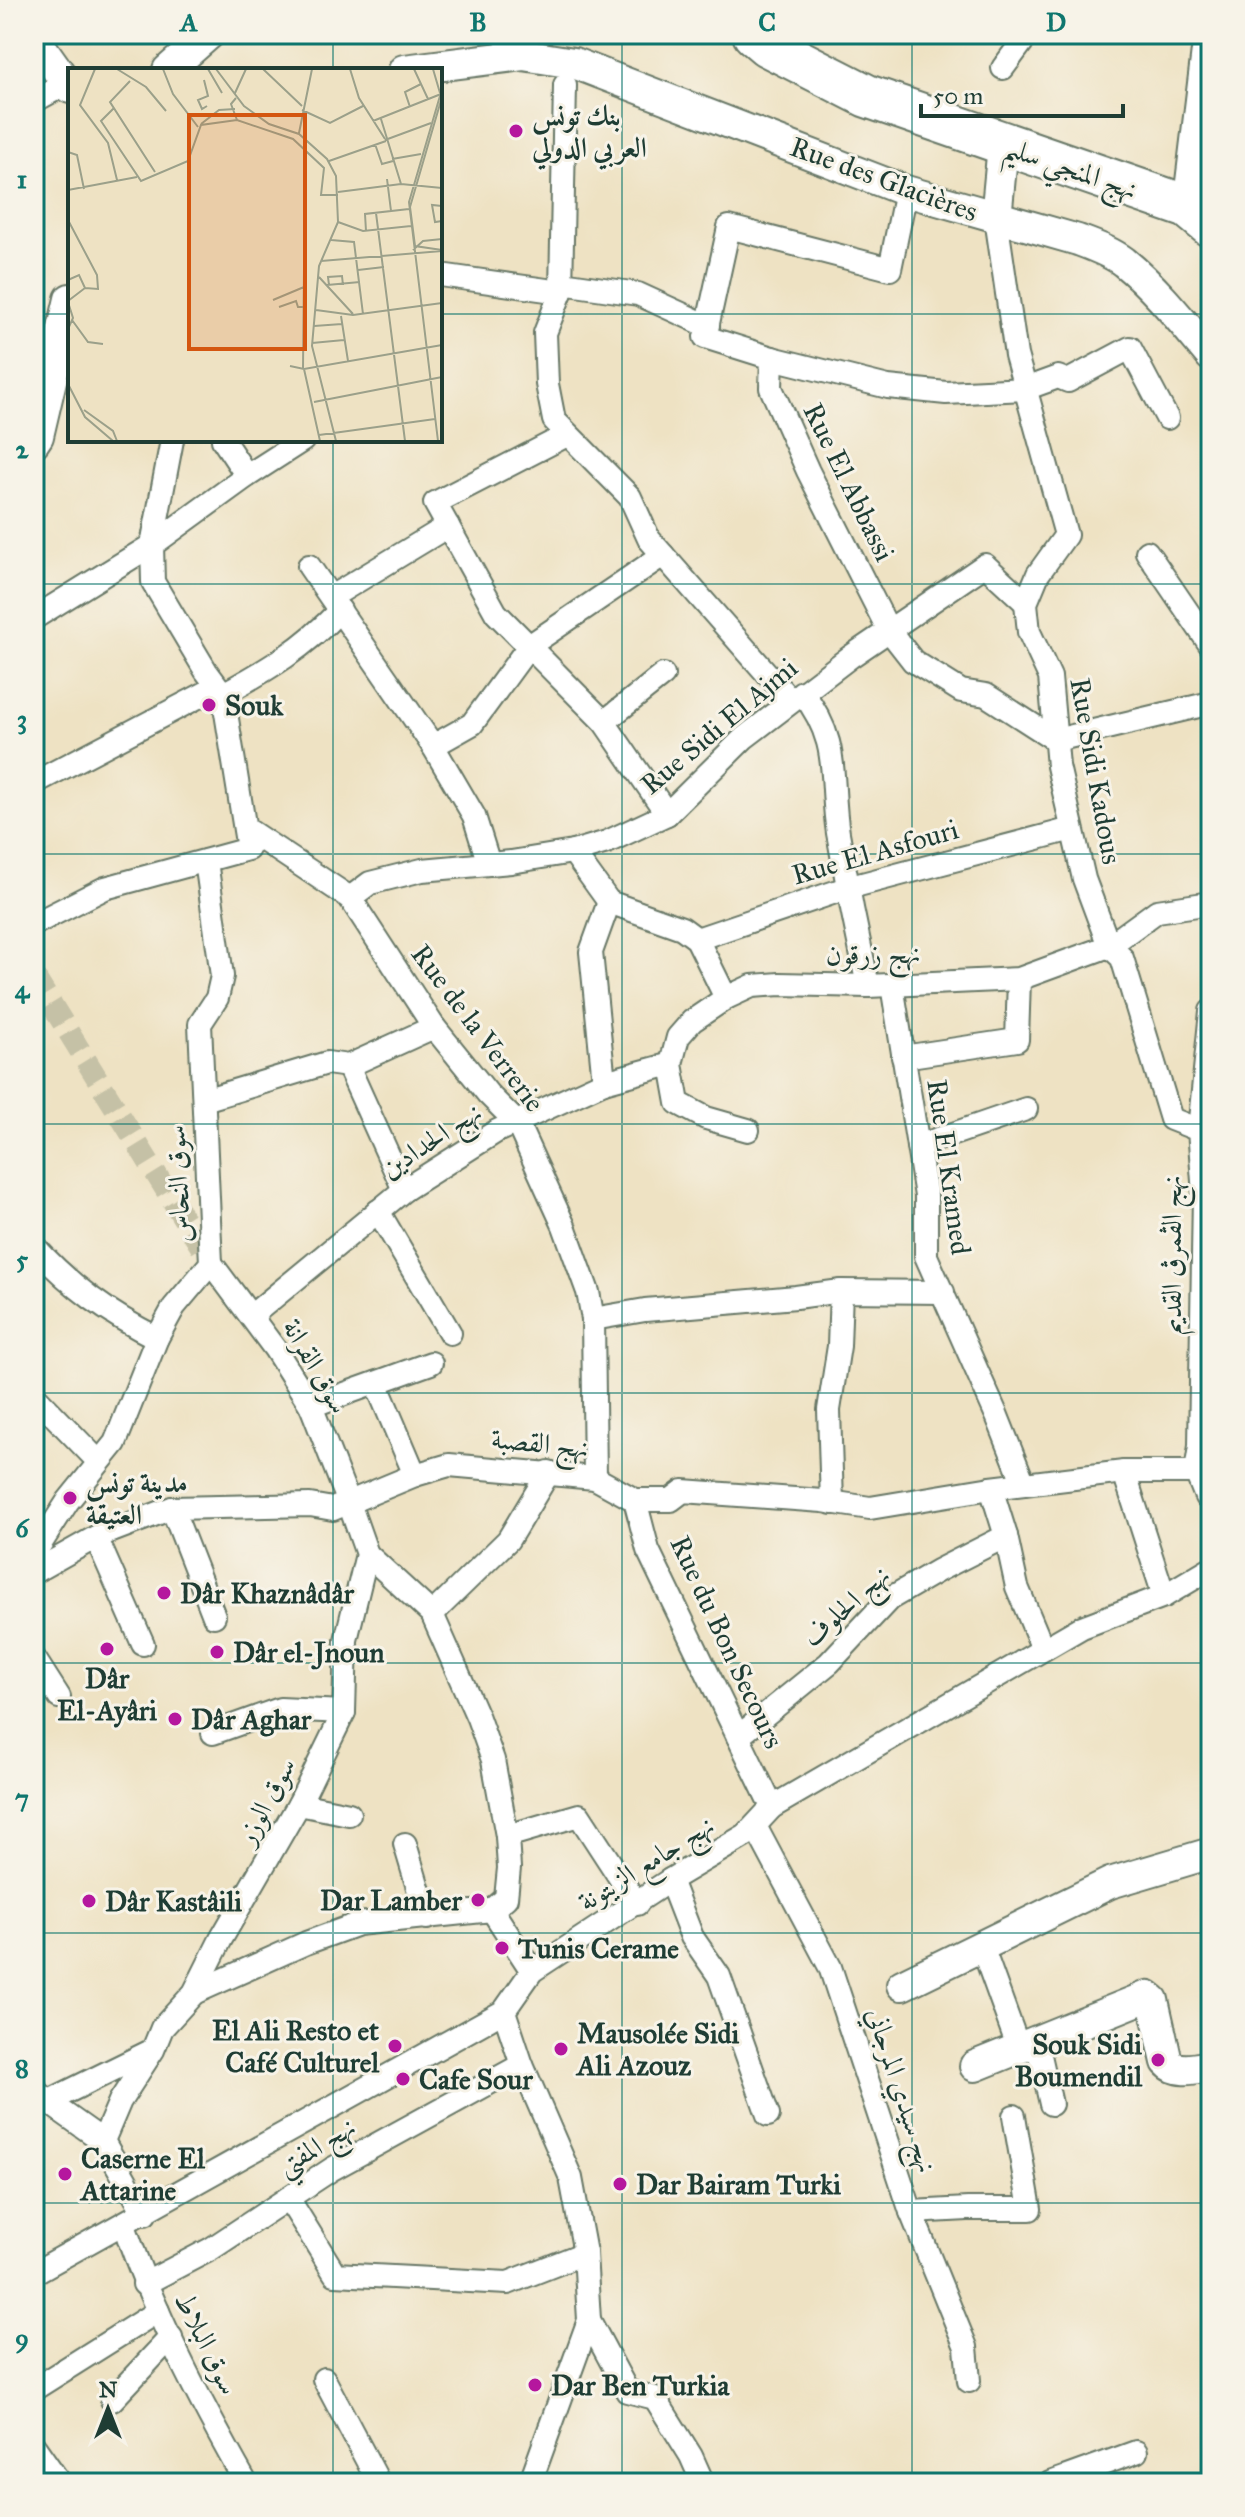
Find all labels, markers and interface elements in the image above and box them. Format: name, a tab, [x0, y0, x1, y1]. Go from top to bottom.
text: A	[178, 6, 198, 38]
text: B	[469, 6, 487, 38]
text: C	[758, 6, 776, 38]
text: D	[1046, 6, 1066, 38]
inset map	[68, 68, 442, 442]
scale bar	[921, 68, 1123, 118]
text: 50 m	[933, 81, 983, 111]
place label: بنك تونس العربي الدولي	[531, 98, 647, 170]
marker: بنك تونس العربي الدولي	[507, 122, 525, 140]
street label: Rue des Glacières	[785, 129, 983, 229]
street label: نهج المنجي سليم	[997, 129, 1142, 217]
text: 1	[17, 163, 27, 195]
street label: Rue El Abbassi	[796, 397, 902, 567]
text: 2	[16, 433, 30, 465]
street label: Rue Sidi El Ajmi	[633, 650, 805, 802]
street label: Rue Sidi Kadous	[1062, 675, 1130, 867]
place label: Souk	[225, 688, 284, 723]
marker: Souk	[200, 696, 218, 714]
text: 3	[17, 703, 27, 735]
street label: Rue El Asfouri	[788, 811, 963, 892]
street label: نهج زرقون	[825, 936, 921, 979]
street label: Rue de la Verrerie	[404, 937, 552, 1119]
text: 4	[15, 973, 31, 1005]
street label: Rue El Kramed	[919, 1077, 979, 1257]
street label: نهج الحدادين	[374, 1094, 492, 1192]
street label: سوق النحاس	[157, 1124, 199, 1244]
street label: نهج الڨمرڨ القديم	[1154, 1175, 1196, 1335]
text: 5	[16, 1243, 29, 1275]
street label: سوق القرانة	[275, 1312, 357, 1420]
street label: نهج القصبة	[489, 1420, 591, 1472]
place label: مدينة تونس العتيقة	[86, 1465, 188, 1532]
marker: مدينة تونس العتيقة	[61, 1489, 79, 1507]
text: 6	[15, 1512, 30, 1544]
street label: Rue du Bon Secours	[662, 1530, 792, 1754]
street label: نهج الحلوف	[795, 1557, 902, 1660]
place label: Dâr Khaznâdâr	[180, 1576, 355, 1611]
marker: Dâr Khaznâdâr	[155, 1584, 173, 1602]
place label: Dâr el-Jnoun	[233, 1635, 384, 1670]
marker: Dâr El-Ayâri	[98, 1640, 116, 1658]
marker: Dâr el-Jnoun	[208, 1643, 226, 1661]
place label: Dâr El-Ayâri	[57, 1661, 157, 1728]
place label: Dâr Aghar	[191, 1702, 312, 1737]
marker: Dâr Aghar	[166, 1710, 184, 1728]
street label: سوق الوزر	[227, 1751, 303, 1853]
text: 7	[15, 1782, 29, 1814]
street label: نهج جامع الزيتونة	[571, 1807, 725, 1925]
place label: Dar Lamber	[320, 1883, 462, 1918]
place label: Dâr Kastâili	[105, 1884, 242, 1919]
marker: Dar Lamber	[469, 1891, 487, 1909]
marker: Dâr Kastâili	[80, 1892, 98, 1910]
place label: Tunis Cerame	[518, 1931, 679, 1966]
marker: Tunis Cerame	[493, 1939, 511, 1957]
street label: نهج سيدي المرجاني	[852, 2003, 945, 2179]
place label: El Ali Resto et Café Culturel	[212, 2013, 379, 2080]
place label: Mausolée Sidi Ali Azouz	[575, 2016, 740, 2083]
place label: Souk Sidi Boumendil	[1015, 2027, 1142, 2094]
marker: El Ali Resto et Café Culturel	[386, 2037, 404, 2055]
marker: Mausolée Sidi Ali Azouz	[552, 2040, 570, 2058]
marker: Souk Sidi Boumendil	[1149, 2051, 1167, 2069]
text: 8	[15, 2052, 29, 2084]
place label: Cafe Sour	[419, 2062, 533, 2097]
marker: Cafe Sour	[394, 2070, 412, 2088]
street label: نهج المفتي	[270, 2109, 366, 2191]
place label: Caserne El Attarine	[79, 2141, 205, 2208]
marker: Caserne El Attarine	[56, 2165, 74, 2183]
place label: Dar Bairam Turki	[636, 2167, 841, 2202]
marker: Dar Bairam Turki	[611, 2175, 629, 2193]
street label: سوق البلاط	[167, 2286, 247, 2400]
text: 9	[15, 2322, 29, 2354]
place label: Dar Ben Turkia	[551, 2368, 730, 2403]
north arrow	[68, 2369, 148, 2449]
text: N	[99, 2376, 118, 2403]
marker: Dar Ben Turkia	[526, 2376, 544, 2394]

